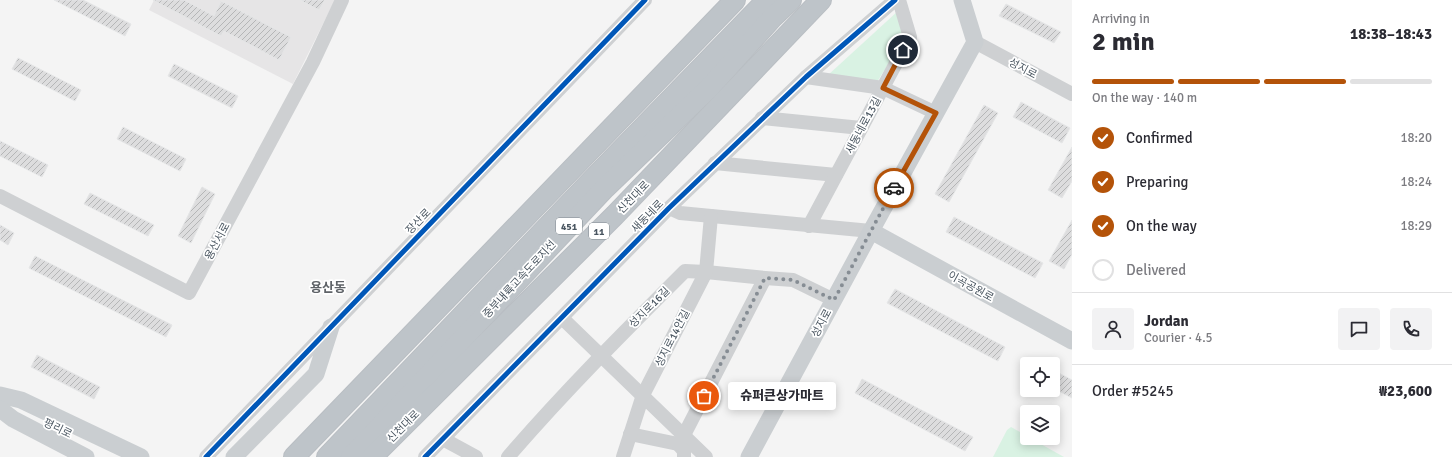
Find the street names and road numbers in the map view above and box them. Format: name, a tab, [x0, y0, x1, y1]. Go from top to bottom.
street label: 성지로	[1006, 56, 1039, 81]
street label: 새동네로13길	[843, 95, 884, 156]
street label: 신천대로	[615, 178, 652, 216]
street label: 새동네로	[629, 197, 666, 235]
street label: 장산로	[403, 206, 434, 237]
road number: 451	[556, 218, 582, 234]
street label: 용산서로	[202, 220, 233, 262]
road number: 11	[589, 223, 609, 239]
street label: 중부내륙고속도로지선	[480, 238, 559, 321]
street label: 이곡공원로	[945, 268, 996, 304]
street label: 성지로16길	[626, 284, 672, 330]
street label: 성지로14안길	[652, 307, 692, 369]
street label: 성지로	[809, 307, 834, 340]
street label: 신천대로	[384, 407, 422, 445]
street label: 평리로	[41, 416, 74, 441]

